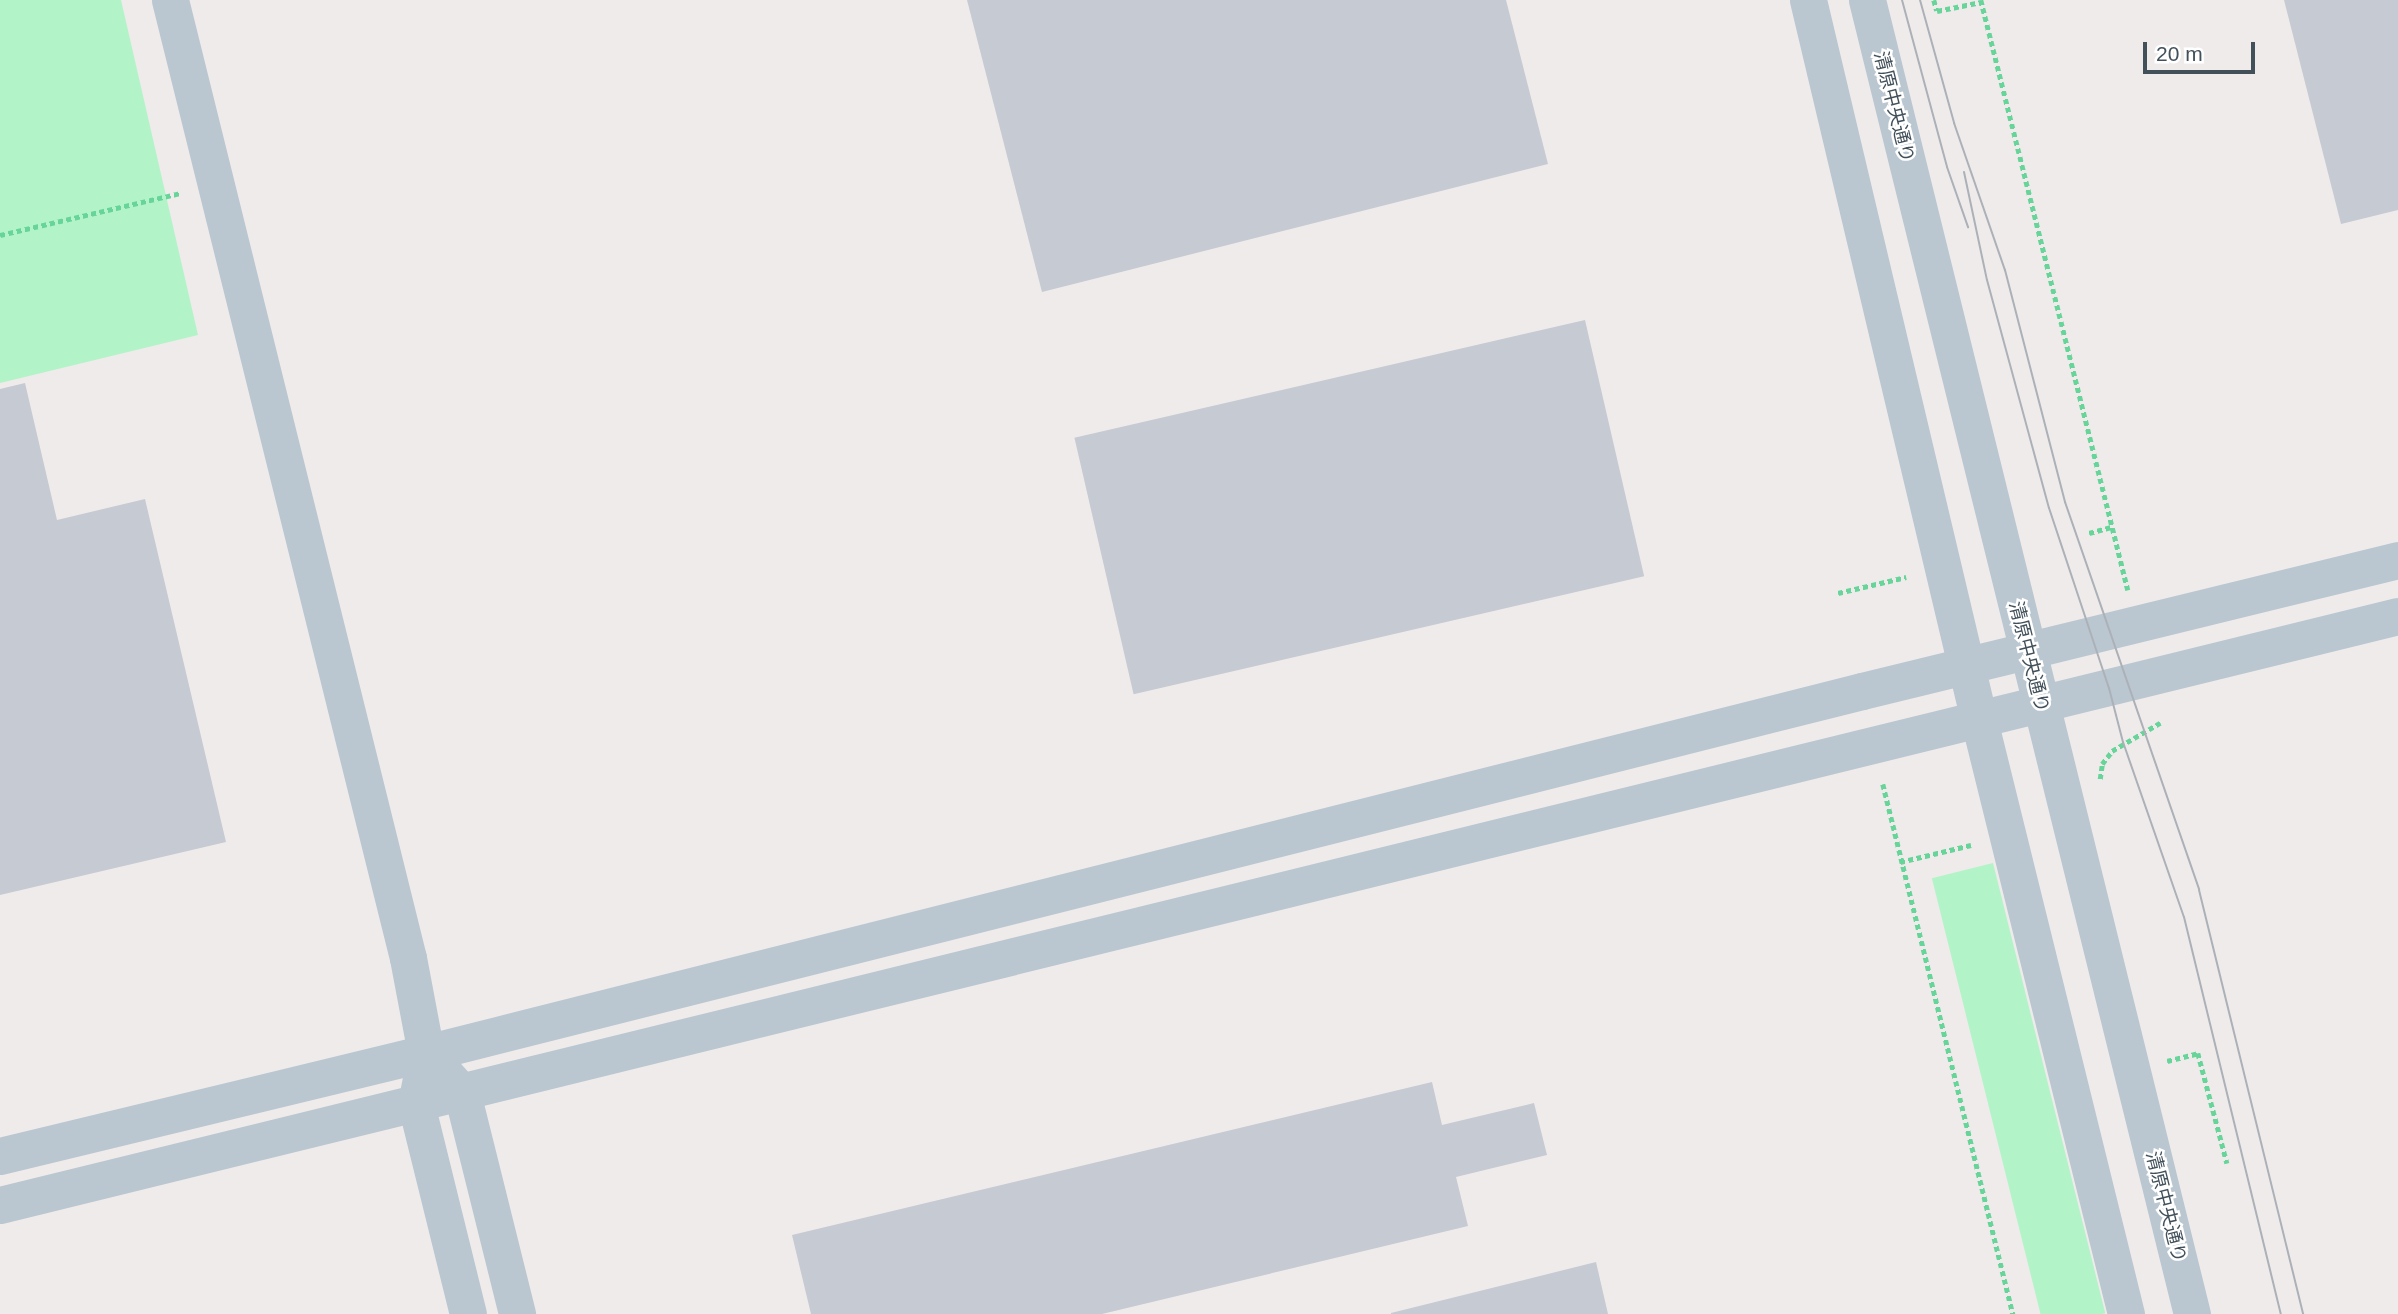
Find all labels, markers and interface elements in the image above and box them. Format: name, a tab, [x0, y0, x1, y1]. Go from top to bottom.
scale bar	[2146, 28, 2258, 72]
text: 20 m	[2156, 42, 2203, 65]
street label: 清原中央通り	[1869, 49, 1919, 165]
street label: 清原中央通り	[2004, 599, 2054, 715]
street label: 清原中央通り	[2141, 1149, 2191, 1265]

